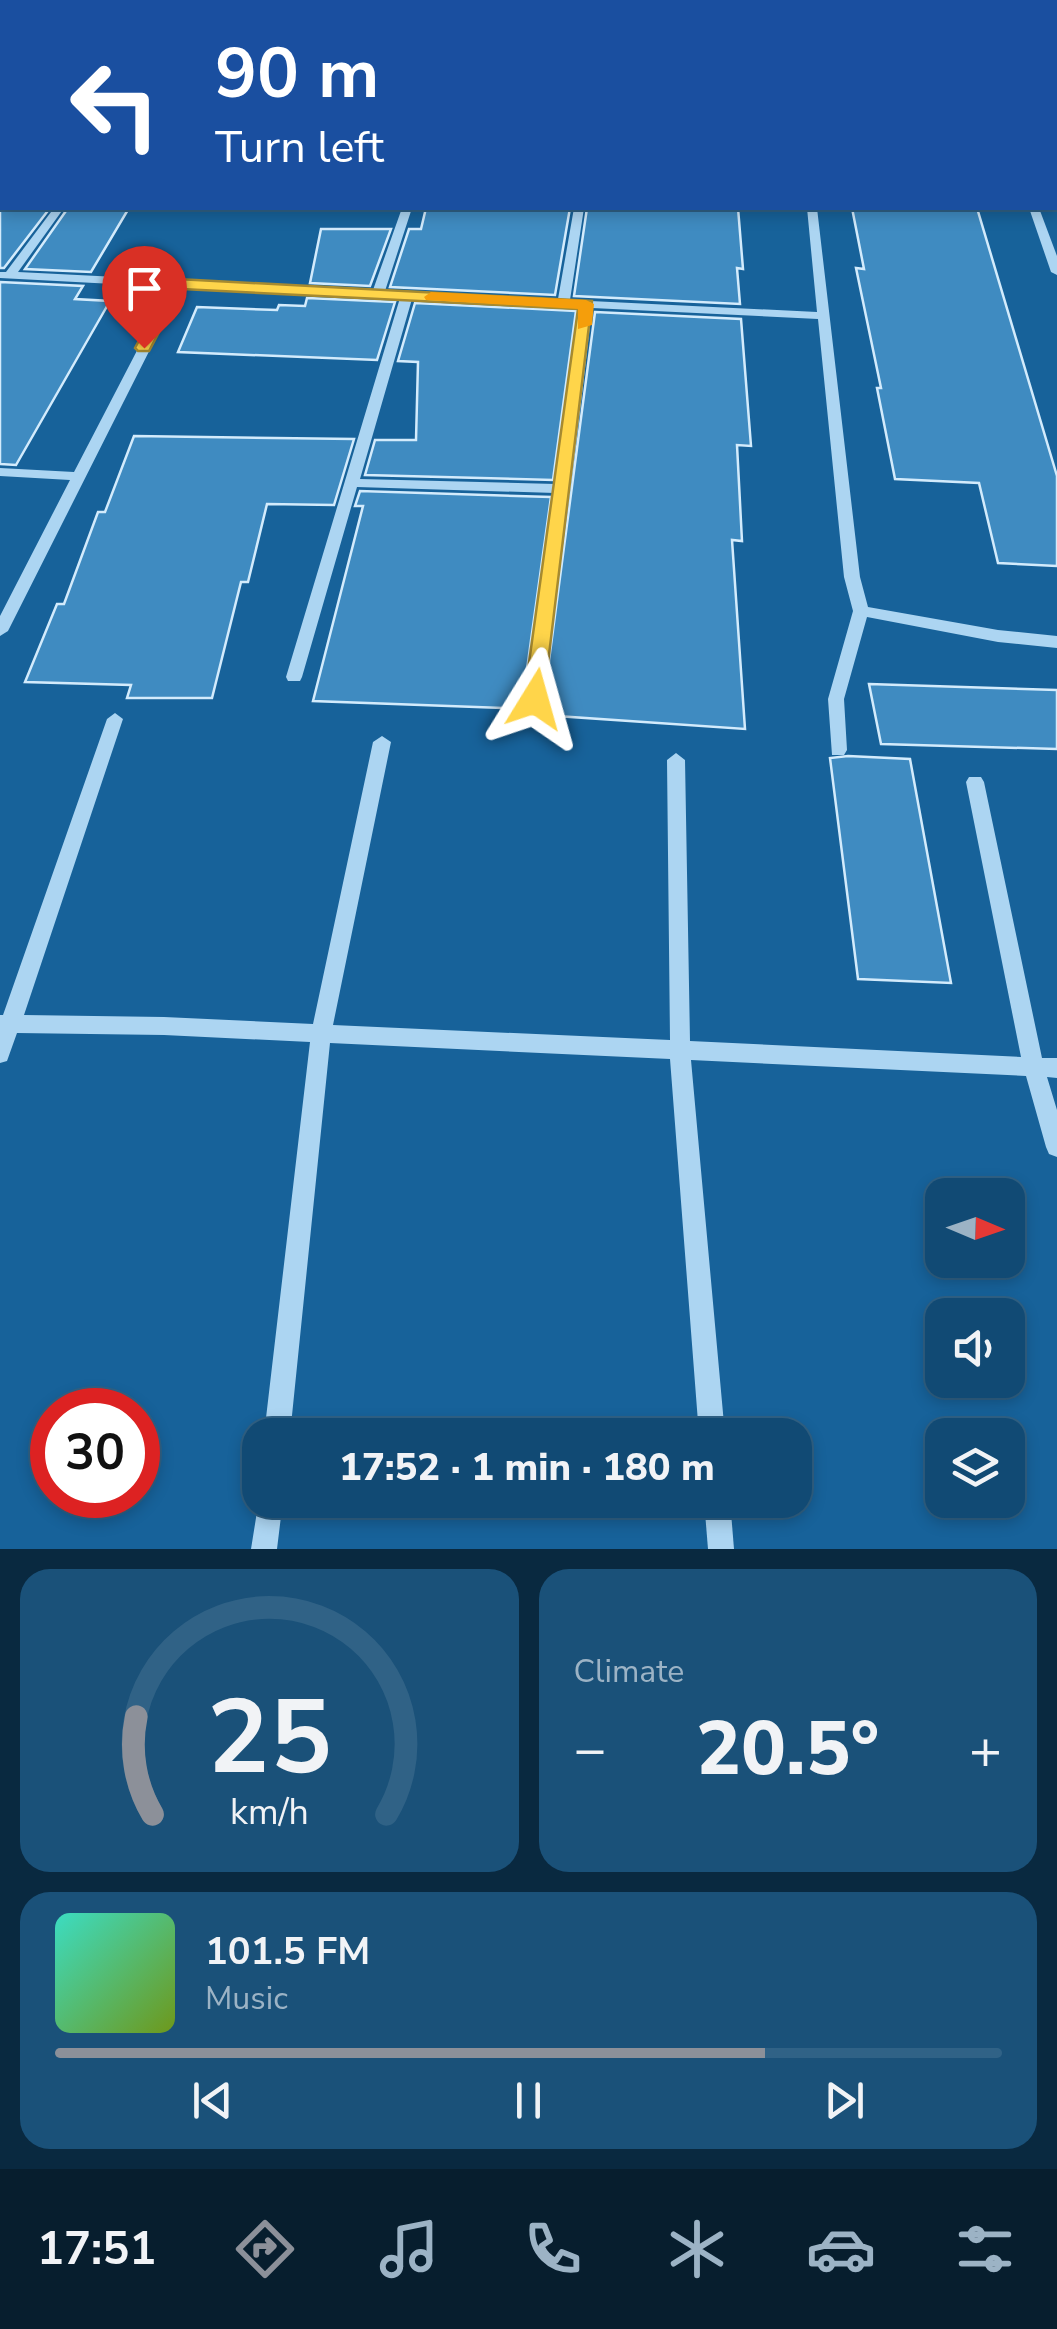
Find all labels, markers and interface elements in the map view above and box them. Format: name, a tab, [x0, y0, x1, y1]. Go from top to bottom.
text: 90 m	[215, 26, 379, 122]
icon: left	[50, 40, 180, 170]
text: Turn left	[215, 117, 384, 178]
pin	[102, 246, 187, 349]
icon: arrive	[117, 261, 172, 316]
position arrow	[483, 647, 587, 751]
north arrow	[925, 1178, 1025, 1278]
map controls	[925, 1178, 1025, 1518]
button: sound	[925, 1298, 1025, 1398]
speed limit sign: 30	[30, 1388, 160, 1518]
button: layers	[925, 1418, 1025, 1518]
text: 17:52 · 1 min · 180 m	[339, 1442, 715, 1493]
text: Climate	[574, 1650, 684, 1693]
text: 25	[207, 1667, 332, 1809]
text: 20.5°	[696, 1698, 879, 1800]
text: −	[574, 1712, 607, 1787]
text: +	[969, 1712, 1002, 1787]
text: km/h	[230, 1788, 309, 1837]
text: 101.5 FM	[205, 1926, 370, 1977]
text: Music	[205, 1977, 288, 2020]
icon: previous	[185, 2073, 240, 2128]
icon: pause	[501, 2073, 556, 2128]
icon: next	[817, 2073, 872, 2128]
icon: directions	[230, 2214, 300, 2284]
icon: music	[374, 2214, 444, 2284]
icon: phone	[518, 2214, 588, 2284]
icon: climate	[662, 2214, 732, 2284]
icon: car	[806, 2214, 876, 2284]
icon: filters	[950, 2214, 1020, 2284]
text: 17:51	[37, 2219, 156, 2280]

